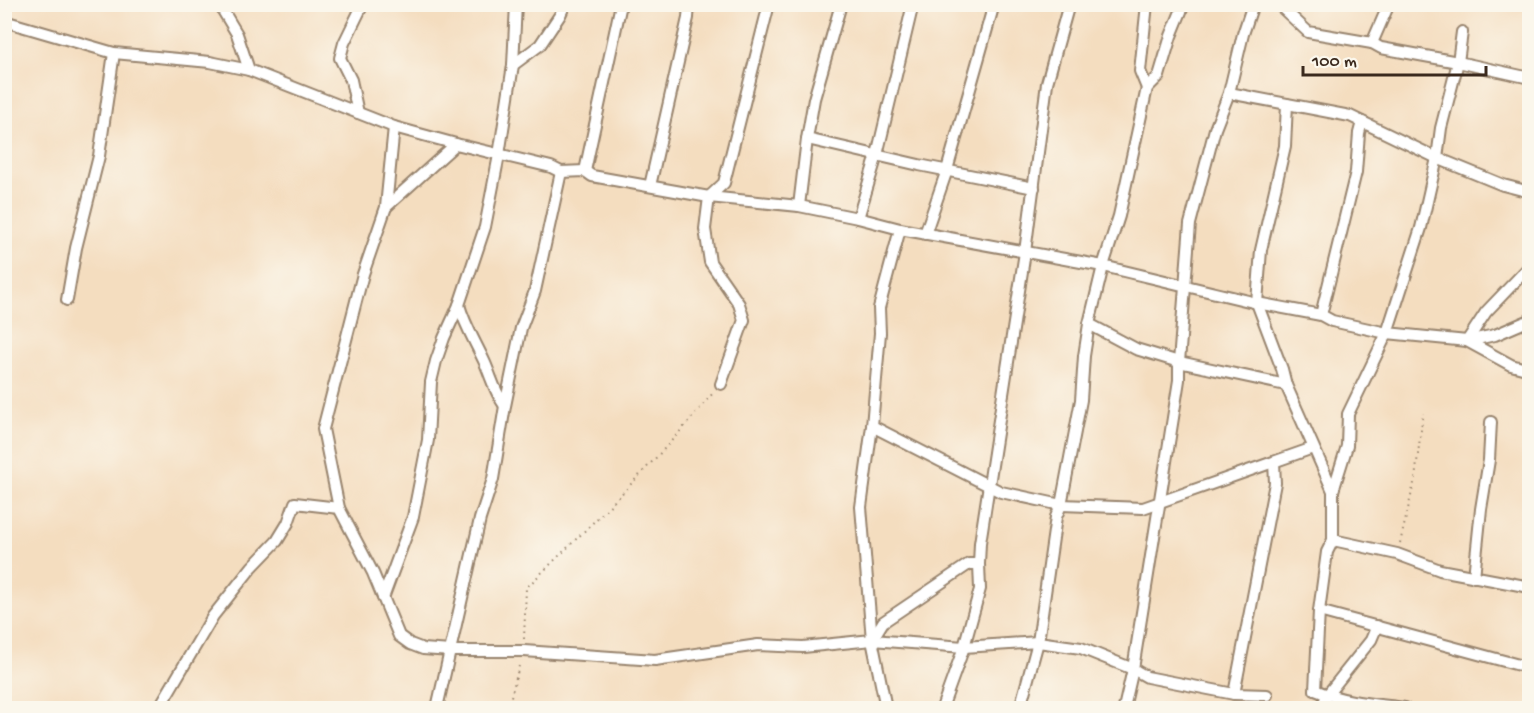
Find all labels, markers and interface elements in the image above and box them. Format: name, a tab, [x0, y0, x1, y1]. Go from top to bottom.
scale bar	[1303, 39, 1486, 77]
text: 100 m	[1311, 52, 1357, 73]

